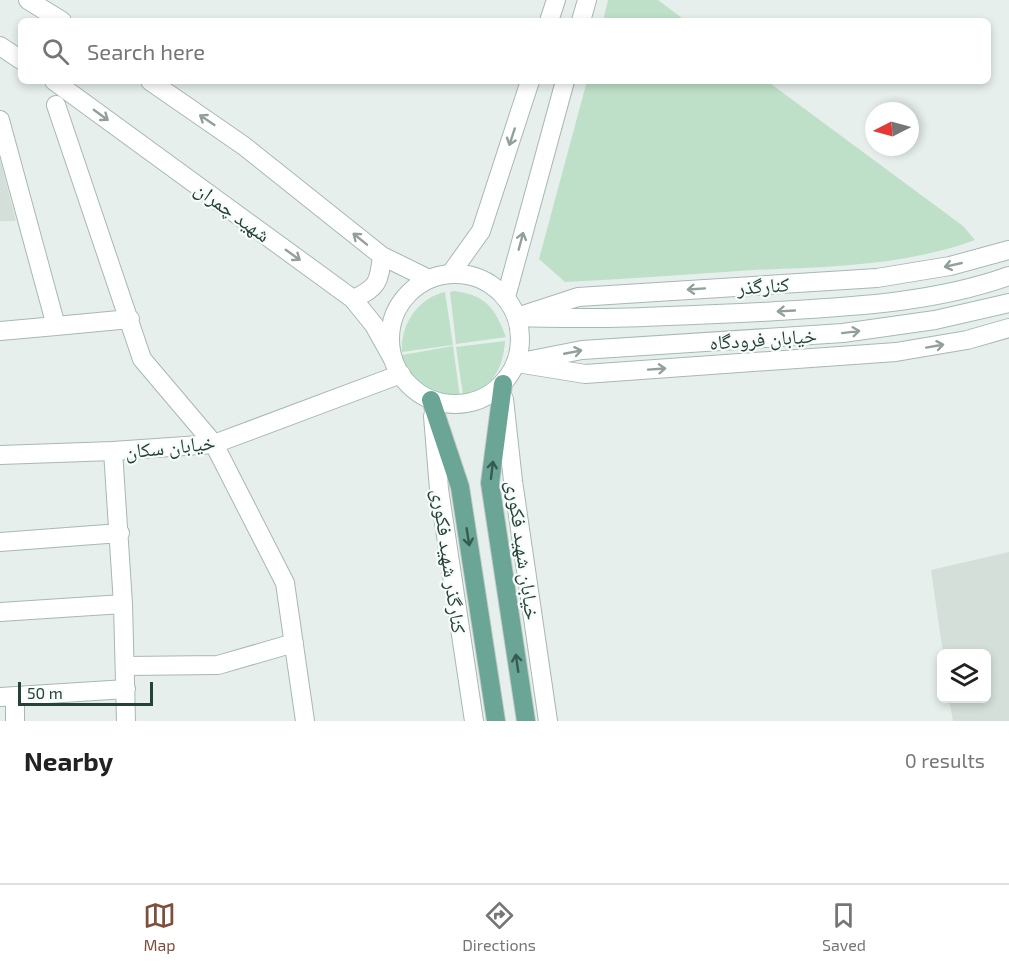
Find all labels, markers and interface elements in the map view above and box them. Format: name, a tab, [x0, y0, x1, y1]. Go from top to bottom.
search box	[18, 18, 991, 84]
icon: search	[39, 35, 72, 68]
text: Search here	[87, 38, 205, 64]
north arrow	[865, 102, 919, 156]
one-way arrow	[93, 109, 109, 122]
one-way arrow	[199, 114, 215, 126]
one-way arrow	[505, 127, 516, 146]
street label: شهید چمران	[190, 176, 275, 247]
one-way arrow	[516, 232, 528, 251]
one-way arrow	[353, 233, 369, 246]
one-way arrow	[284, 249, 300, 261]
one-way arrow	[943, 260, 962, 272]
street label: کنارگذر	[735, 271, 790, 299]
one-way arrow	[687, 284, 707, 295]
one-way arrow	[776, 305, 796, 316]
street label: خیابان فرودگاه	[709, 322, 818, 355]
one-way arrow	[841, 326, 861, 337]
one-way arrow	[925, 340, 944, 351]
one-way arrow	[563, 346, 582, 357]
one-way arrow	[647, 363, 667, 374]
street label: خیابان سکان	[124, 429, 217, 464]
one-way arrow	[487, 461, 498, 481]
street label: خیابان شهید فکوری	[501, 479, 546, 622]
street label: کنارگذر شهید فکوری	[427, 487, 472, 635]
one-way arrow	[463, 526, 474, 546]
map controls	[937, 649, 991, 703]
button: layers	[937, 649, 991, 703]
one-way arrow	[512, 654, 523, 674]
scale bar	[18, 679, 153, 706]
text: 50 m	[27, 683, 63, 702]
text: Nearby	[24, 745, 113, 776]
text: 0 results	[905, 748, 985, 772]
tab: Map	[143, 899, 176, 954]
tab: Directions	[462, 899, 536, 954]
tab: Saved	[822, 899, 866, 954]

